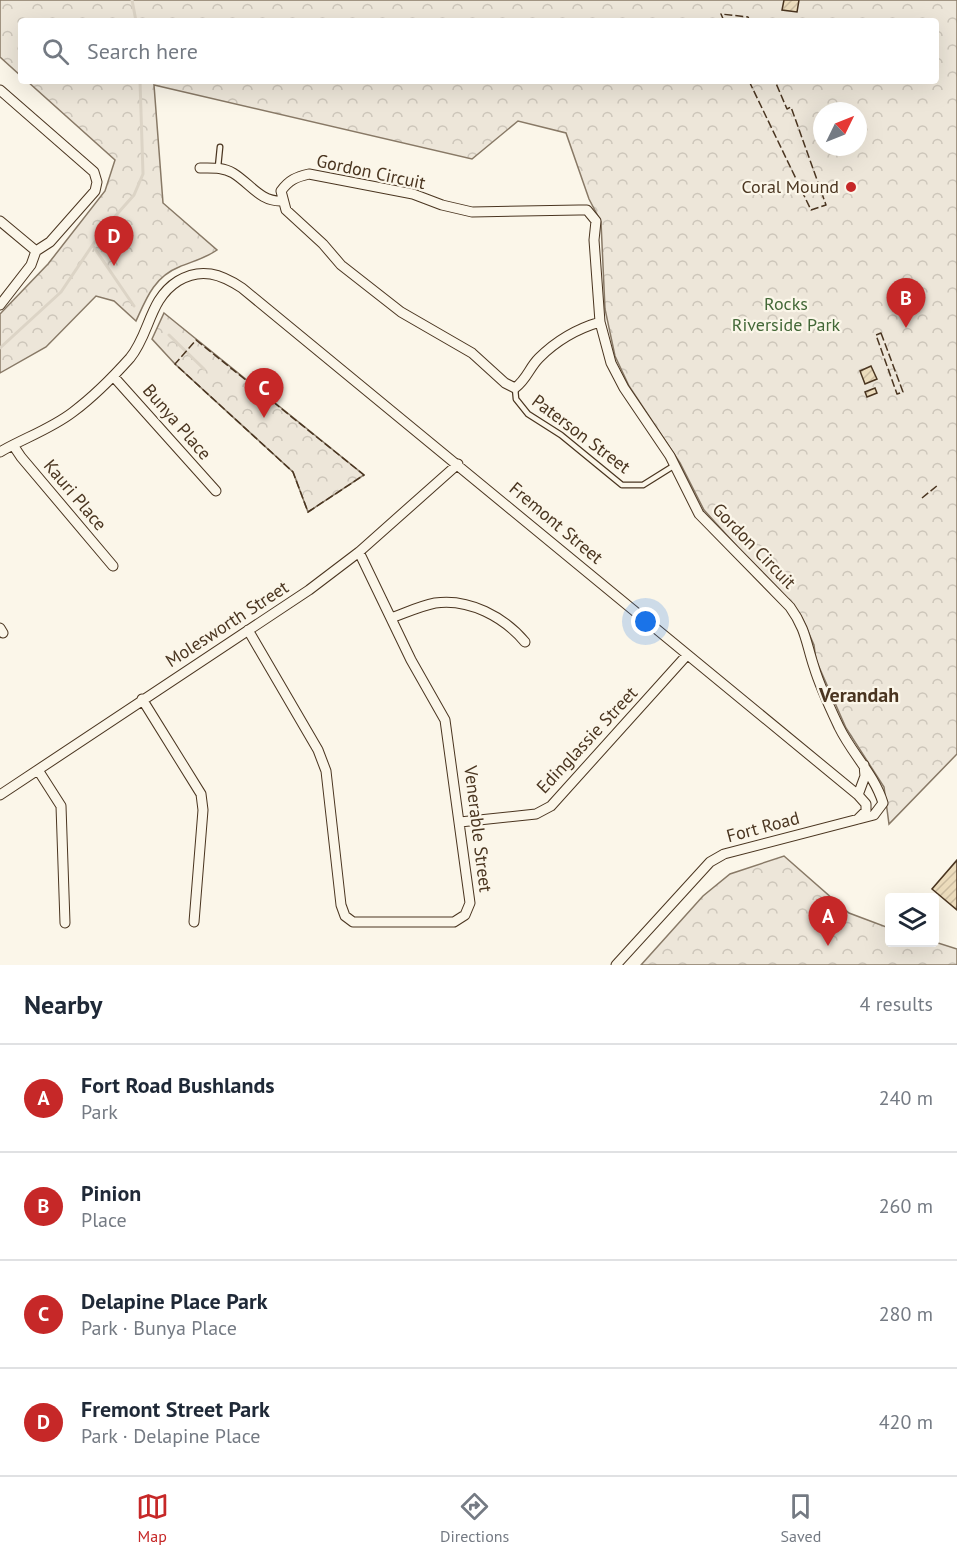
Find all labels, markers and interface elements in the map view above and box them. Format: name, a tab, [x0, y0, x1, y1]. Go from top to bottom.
search box	[18, 18, 939, 84]
icon: search	[39, 35, 72, 68]
text: Search here	[87, 37, 198, 65]
north arrow	[813, 102, 867, 156]
street label: Gordon Circuit	[315, 149, 428, 194]
place label: Coral Mound	[741, 175, 839, 198]
marker: Coral Mound	[844, 180, 858, 194]
pin: D	[94, 216, 134, 266]
pin: B	[886, 278, 926, 328]
park label: Rocks Riverside Park	[732, 292, 841, 336]
pin: C	[244, 368, 284, 418]
street label: Bunya Place	[138, 379, 217, 464]
street label: Paterson Street	[528, 389, 635, 478]
street label: Kauri Place	[39, 454, 112, 535]
street label: Fremont Street	[505, 477, 608, 569]
street label: Gordon Circuit	[708, 498, 801, 593]
street label: Molesworth Street	[161, 575, 293, 672]
your location	[631, 607, 660, 636]
street label: Edinglassie Street	[531, 681, 642, 798]
district label: Verandah	[818, 682, 899, 708]
street label: Venerable Street	[459, 763, 498, 893]
street label: Fort Road	[724, 806, 802, 847]
map controls	[885, 893, 939, 947]
button: layers	[885, 893, 939, 947]
pin: A	[808, 896, 848, 946]
text: Nearby	[24, 988, 102, 1021]
text: 4 results	[860, 991, 933, 1017]
text: Fort Road Bushlands	[81, 1071, 275, 1099]
text: A	[37, 1085, 50, 1111]
text: 240 m	[879, 1085, 933, 1111]
text: Park	[81, 1099, 118, 1125]
text: Pinion	[81, 1179, 141, 1207]
text: B	[38, 1193, 49, 1219]
text: 260 m	[879, 1193, 933, 1219]
text: Place	[81, 1207, 127, 1233]
text: Delapine Place Park	[81, 1287, 268, 1315]
text: C	[38, 1301, 49, 1327]
text: 280 m	[879, 1301, 933, 1327]
text: Park · Bunya Place	[81, 1315, 237, 1341]
text: Fremont Street Park	[81, 1395, 270, 1423]
text: D	[37, 1409, 50, 1435]
text: 420 m	[879, 1409, 933, 1435]
text: Park · Delapine Place	[81, 1423, 260, 1449]
tab: Map	[136, 1490, 169, 1546]
tab: Directions	[440, 1490, 509, 1546]
tab: Saved	[781, 1490, 821, 1546]

